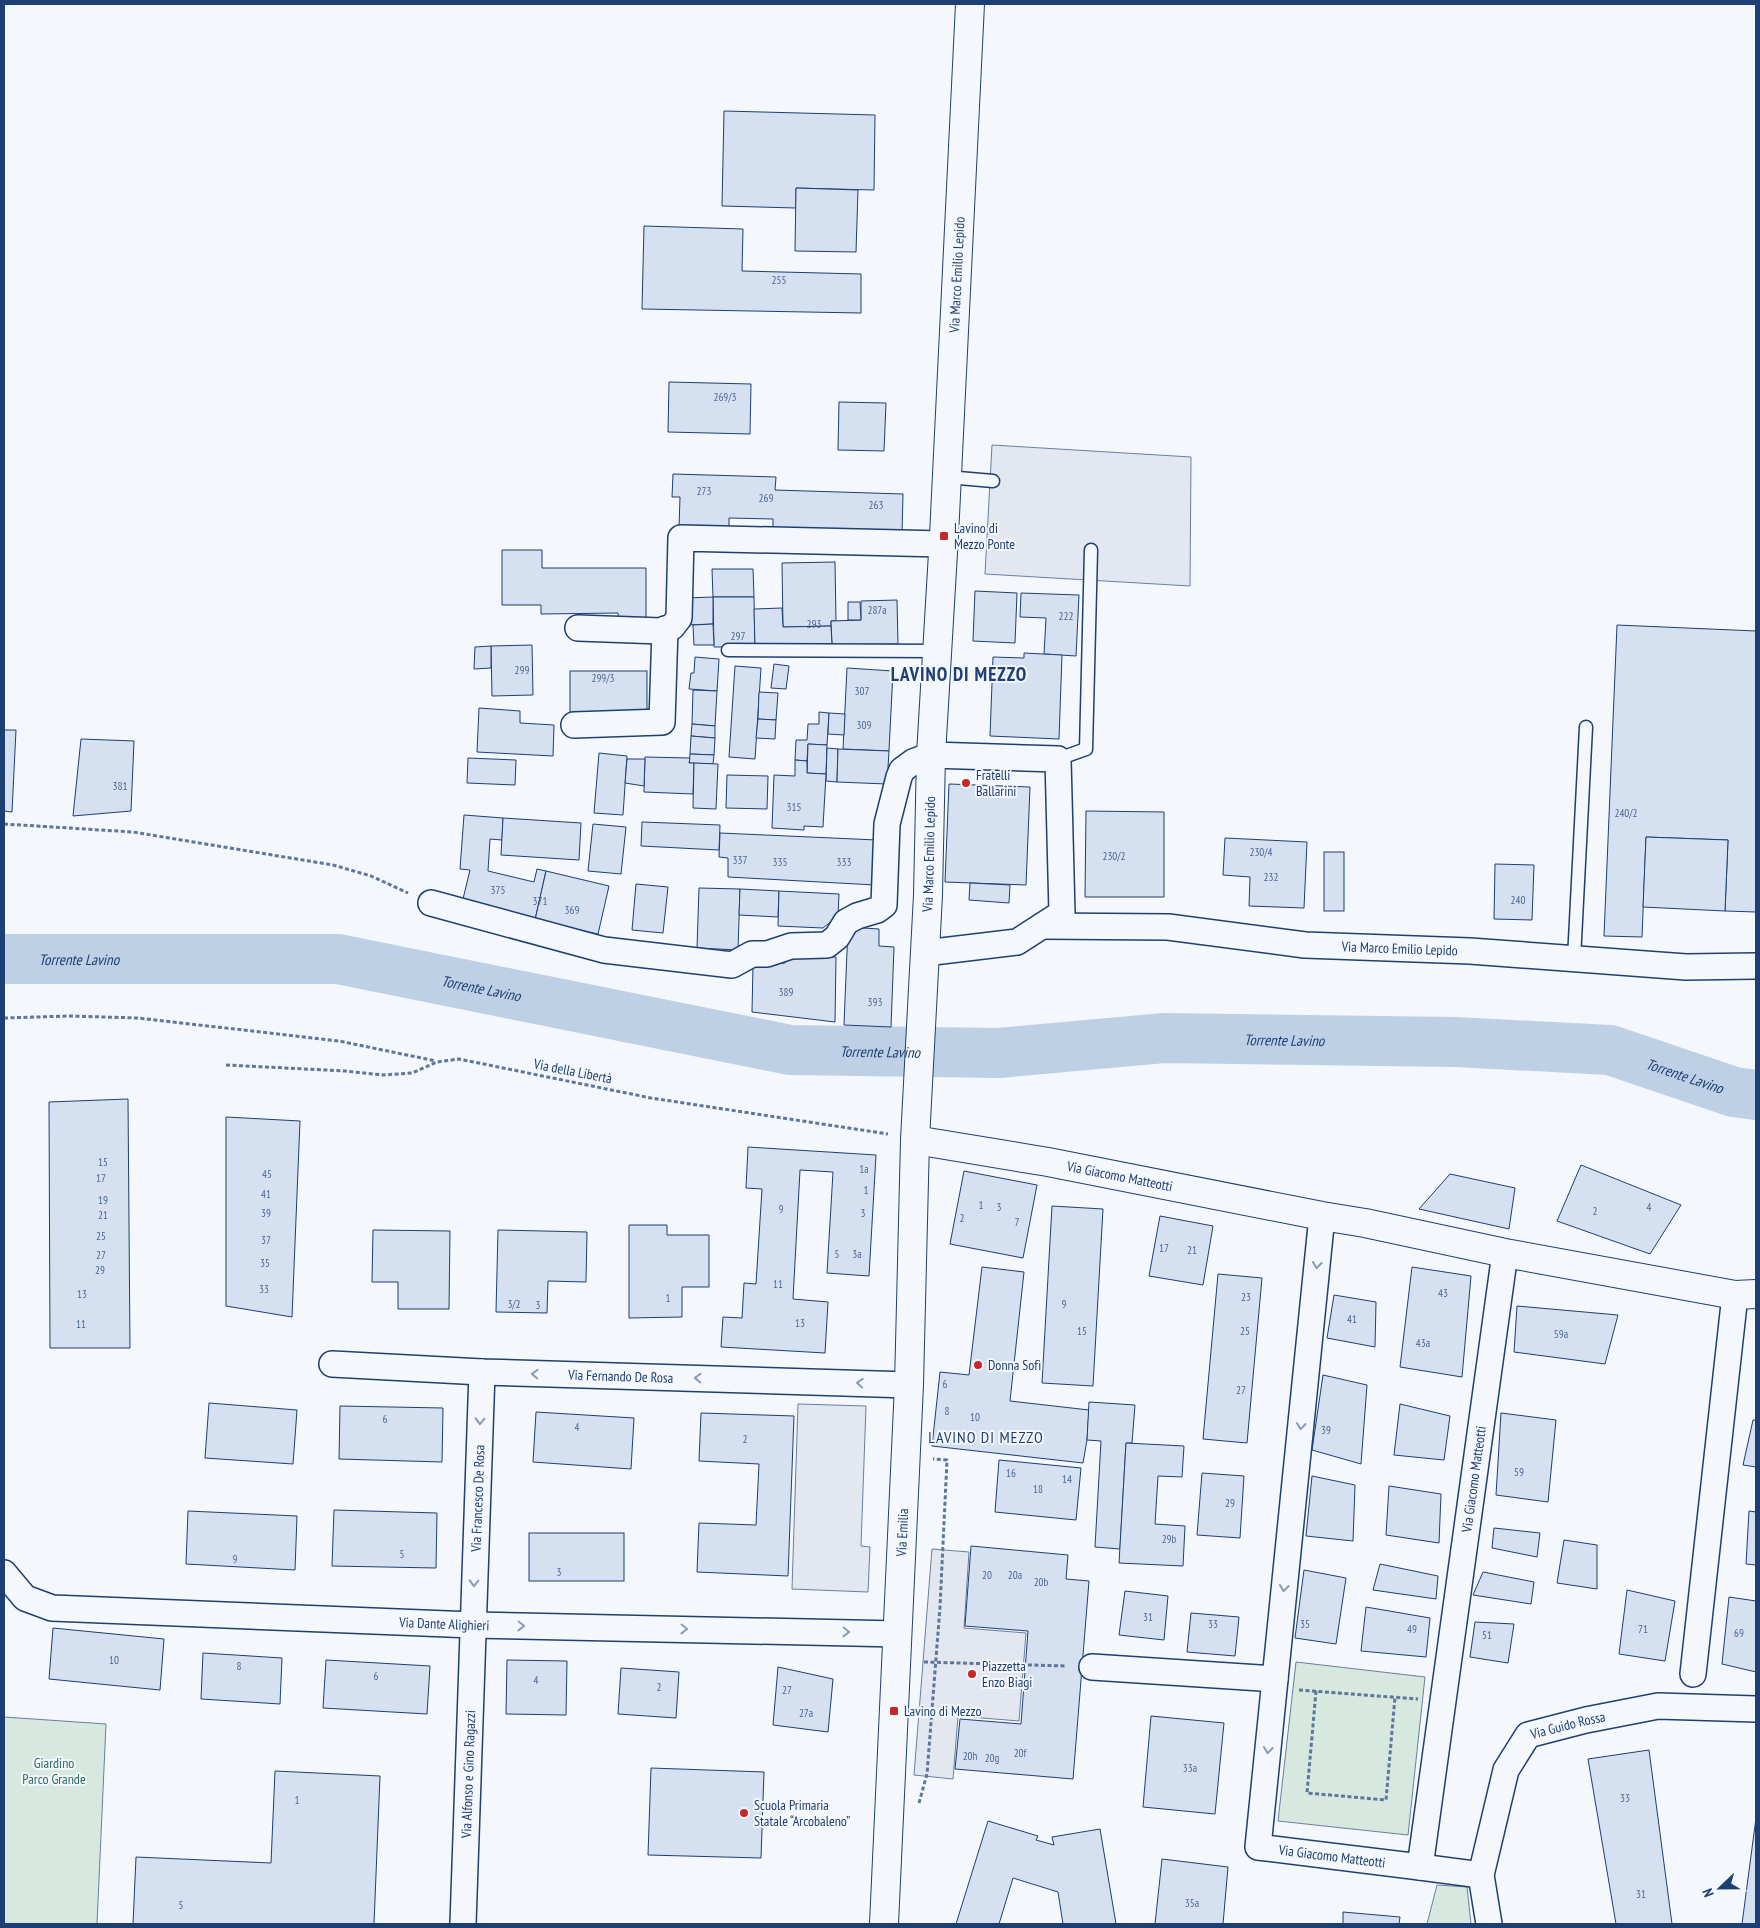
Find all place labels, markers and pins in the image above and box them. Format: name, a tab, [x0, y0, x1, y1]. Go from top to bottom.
place label: Lavino di Mezzo Ponte	[954, 519, 1015, 553]
marker: Lavino di Mezzo Ponte	[938, 530, 950, 542]
place label: Fratelli Ballarini	[976, 766, 1016, 800]
marker: Fratelli Ballarini	[960, 777, 972, 789]
place label: Donna Sofì	[988, 1356, 1041, 1374]
marker: Donna Sofì	[972, 1359, 984, 1371]
place label: Piazzetta Enzo Biagi	[982, 1657, 1032, 1691]
marker: Piazzetta Enzo Biagi	[966, 1668, 978, 1680]
place label: Lavino di Mezzo	[904, 1702, 981, 1720]
marker: Lavino di Mezzo	[888, 1705, 900, 1717]
place label: Scuola Primaria Statale “Arcobaleno”	[754, 1796, 850, 1830]
marker: Scuola Primaria Statale “Arcobaleno”	[738, 1807, 750, 1819]

